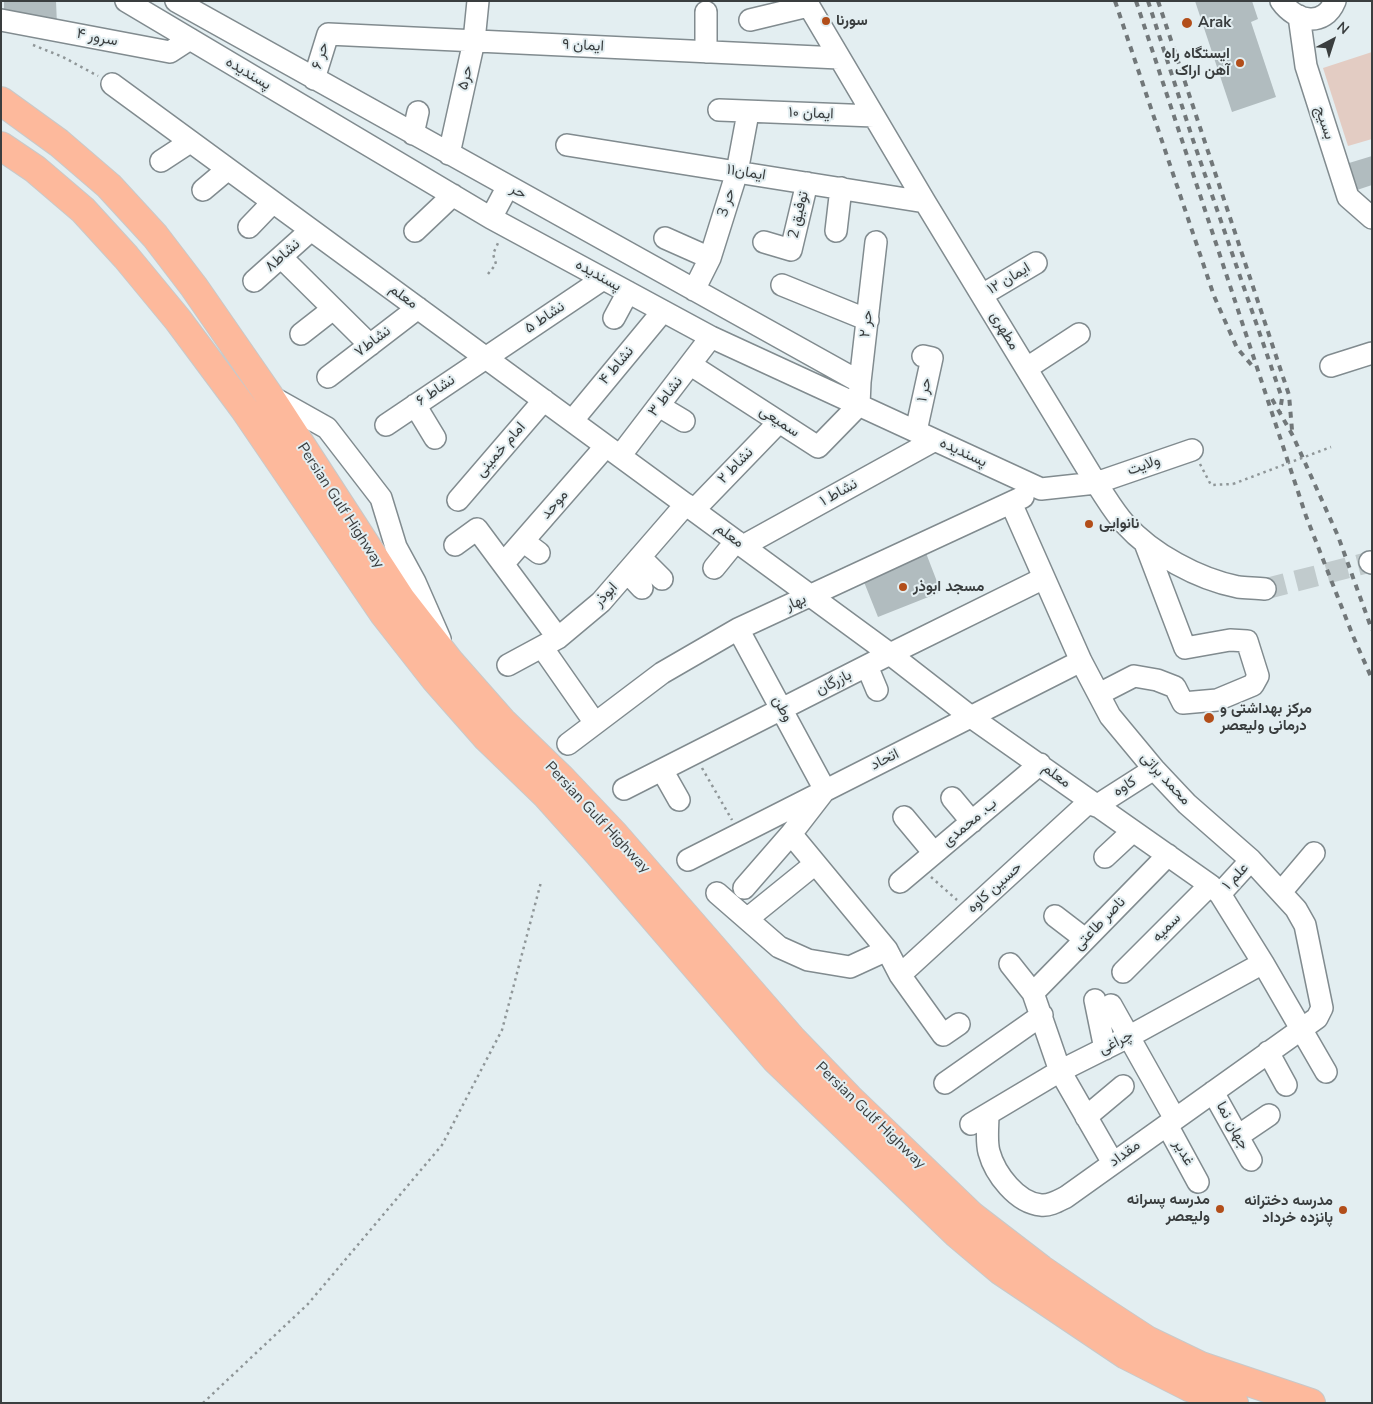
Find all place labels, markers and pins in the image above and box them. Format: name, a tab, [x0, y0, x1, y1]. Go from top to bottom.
place label: سورنا	[836, 12, 868, 30]
place label: Arak	[1198, 14, 1231, 32]
marker: سورنا	[820, 15, 832, 27]
marker: Arak	[1180, 16, 1194, 30]
place label: ایستگاه راه آهن اراک	[1164, 45, 1230, 80]
marker: ایستگاه راه آهن اراک	[1234, 57, 1246, 69]
place label: نانوایی	[1099, 515, 1139, 533]
marker: نانوایی	[1083, 518, 1095, 530]
place label: مسجد ابوذر	[913, 578, 984, 596]
marker: مسجد ابوذر	[897, 581, 909, 593]
place label: مرکز بهداشتی و درمانی ولیعصر	[1220, 700, 1312, 735]
marker: مرکز بهداشتی و درمانی ولیعصر	[1202, 711, 1216, 725]
place label: مدرسه پسرانه ولیعصر	[1127, 1191, 1210, 1226]
place label: مدرسه دخترانه پانزده خرداد	[1244, 1192, 1333, 1227]
marker: مدرسه پسرانه ولیعصر	[1214, 1203, 1226, 1215]
marker: مدرسه دخترانه پانزده خرداد	[1337, 1204, 1349, 1216]

